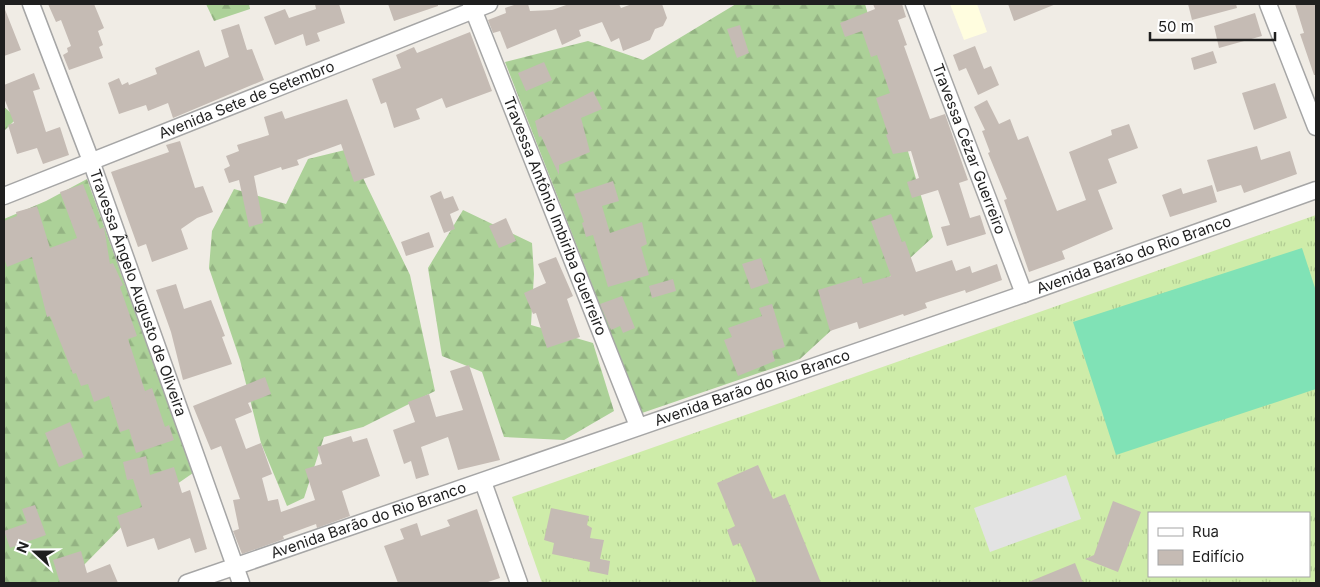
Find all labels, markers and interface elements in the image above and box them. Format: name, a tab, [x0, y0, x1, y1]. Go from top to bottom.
scale bar	[1150, 10, 1275, 42]
text: 50 m	[1158, 17, 1194, 36]
street label: Avenida Sete de Setembro	[156, 56, 337, 143]
street label: Travessa Cézar Guerreiro	[928, 61, 1010, 237]
street label: Travessa Antônio Imbiriba Guerreiro	[500, 94, 611, 338]
street label: Travessa Ângelo Augusto de Oliveira	[86, 167, 191, 419]
street label: Avenida Barão do Rio Branco	[1034, 211, 1234, 298]
street label: Avenida Barão do Rio Branco	[652, 345, 852, 430]
street label: Avenida Barão do Rio Branco	[268, 477, 469, 562]
legend	[1148, 512, 1310, 577]
text: Rua	[1192, 522, 1219, 541]
north arrow	[10, 527, 60, 577]
text: N	[13, 539, 32, 555]
text: Edifício	[1192, 547, 1244, 566]

